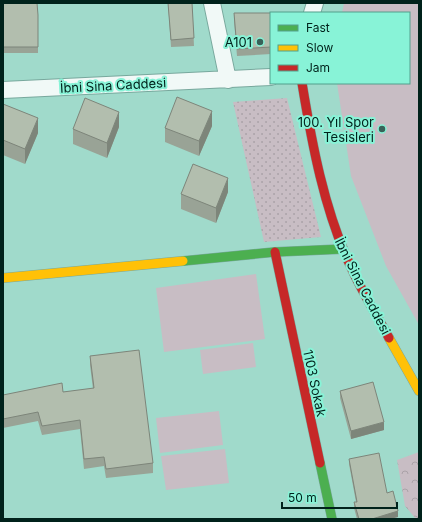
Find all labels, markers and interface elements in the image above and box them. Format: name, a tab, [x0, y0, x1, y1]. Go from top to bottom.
legend	[270, 12, 410, 84]
text: Fast	[306, 20, 330, 35]
place label: A101	[225, 34, 252, 50]
marker: A101	[255, 37, 265, 47]
text: Slow	[306, 40, 334, 55]
text: Jam	[306, 60, 330, 75]
street label: İbni Sina Caddesi	[59, 74, 167, 96]
place label: 100. Yıl Spor Tesisleri	[298, 114, 374, 145]
marker: 100. Yıl Spor Tesisleri	[377, 124, 387, 134]
street label: İbni Sina Caddesi	[332, 235, 394, 337]
street label: 1103 Sokak	[300, 348, 330, 418]
scale bar	[282, 484, 397, 510]
text: 50 m	[288, 490, 317, 505]

